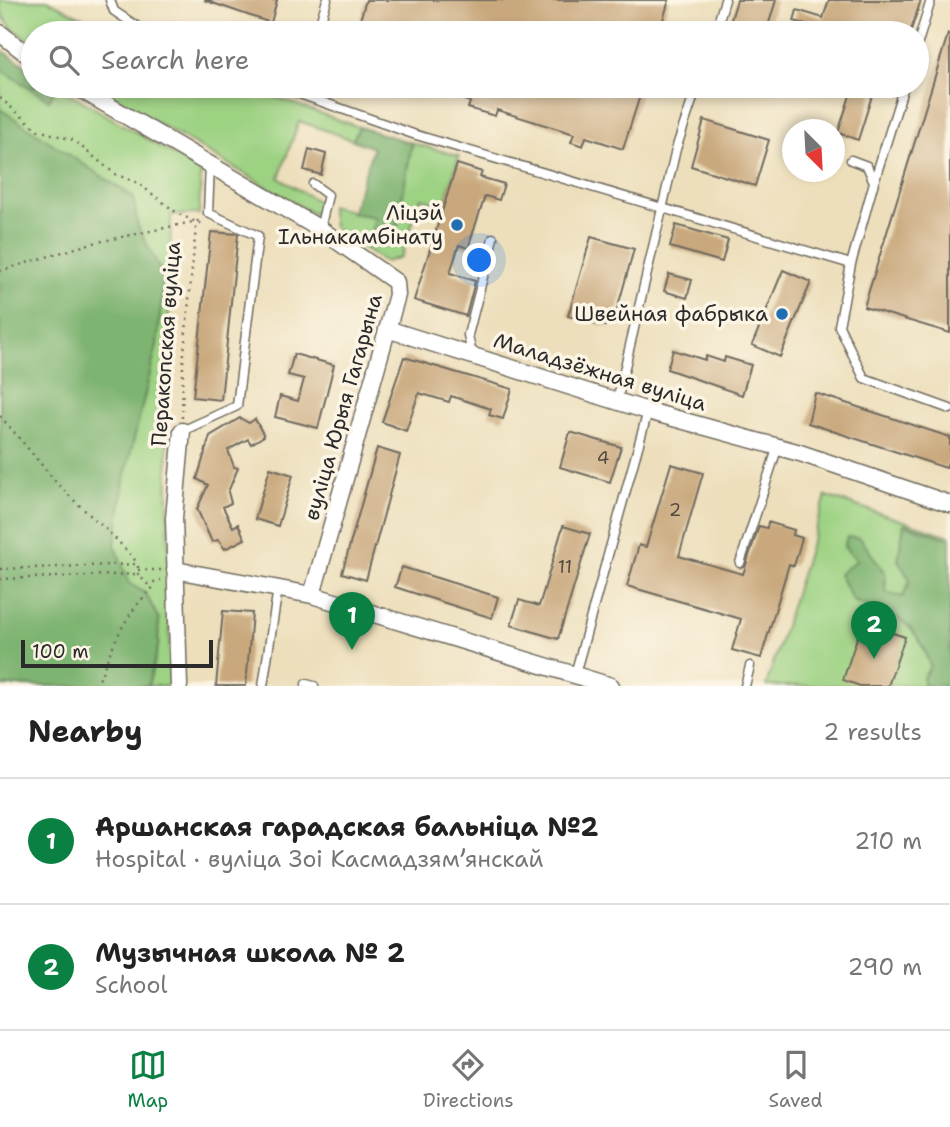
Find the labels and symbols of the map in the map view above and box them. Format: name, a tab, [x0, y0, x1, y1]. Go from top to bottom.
north arrow	[782, 119, 845, 182]
place label: Ліцэй Ільнакамбінату	[278, 199, 443, 251]
marker: Ліцэй Ільнакамбінату	[449, 217, 465, 233]
street label: Перакопская вуліца	[145, 241, 187, 447]
your location	[462, 243, 496, 277]
street label: вуліца Юрыя Гагарына	[297, 291, 389, 523]
place label: Швейная фабрыка	[574, 300, 768, 328]
marker: Швейная фабрыка	[774, 306, 790, 322]
street label: Маладзёжная вуліца	[490, 326, 710, 418]
house number: 4	[597, 446, 609, 470]
house number: 2	[669, 498, 681, 522]
house number: 11	[558, 555, 572, 579]
pin: 1	[329, 592, 375, 650]
pin: 2	[851, 601, 897, 659]
scale bar	[21, 637, 214, 669]

